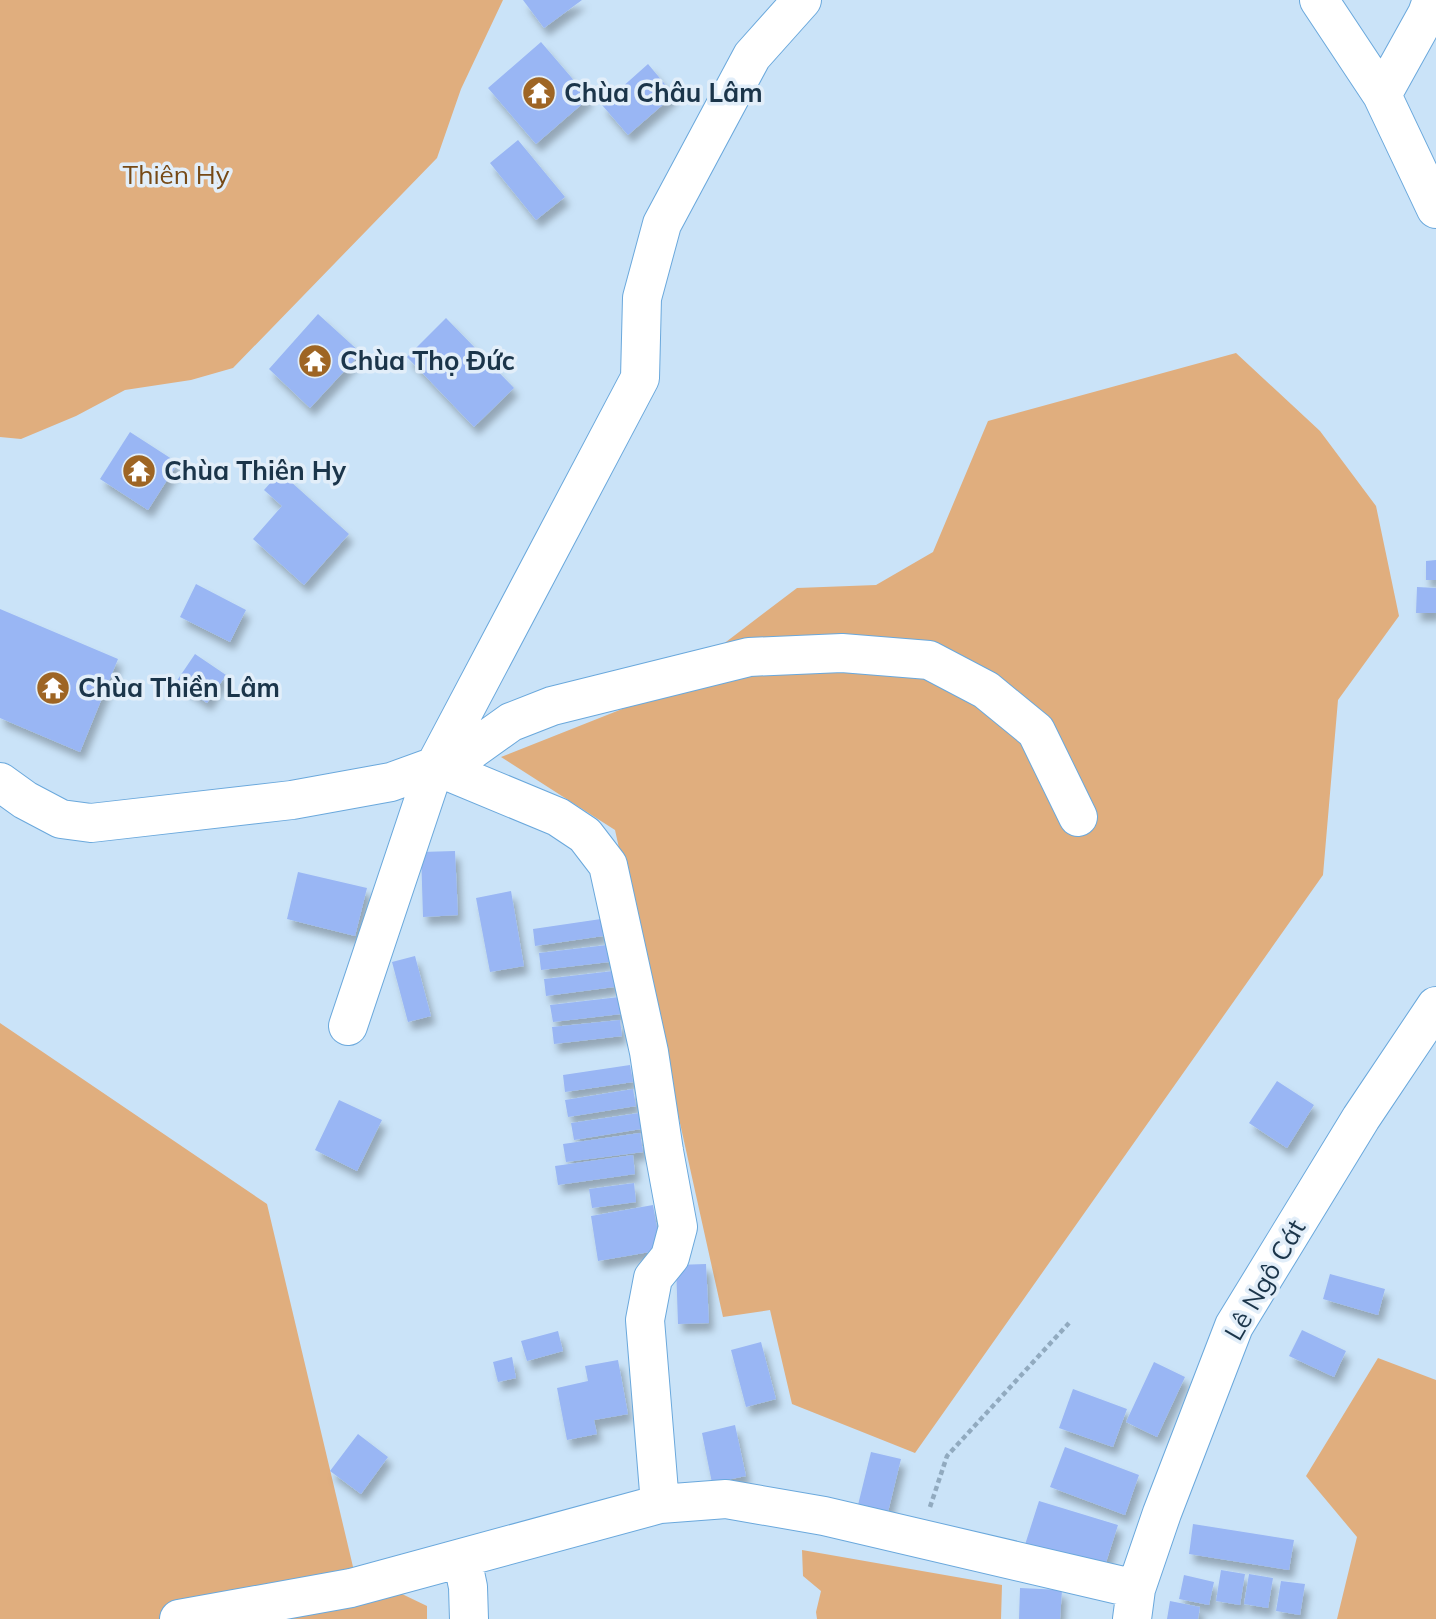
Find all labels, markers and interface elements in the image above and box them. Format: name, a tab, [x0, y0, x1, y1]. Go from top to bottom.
temple icon: Chùa Châu Lâm	[520, 74, 558, 112]
place label: Chùa Châu Lâm	[564, 76, 763, 109]
park label: Thiên Hy	[122, 158, 230, 191]
temple icon: Chùa Thọ Đức	[296, 342, 334, 380]
place label: Chùa Thọ Đức	[340, 344, 515, 377]
temple icon: Chùa Thiên Hy	[120, 452, 158, 490]
place label: Chùa Thiên Hy	[164, 454, 347, 487]
temple icon: Chùa Thiền Lâm	[34, 669, 72, 707]
place label: Chùa Thiền Lâm	[78, 671, 280, 704]
street label: Lê Ngô Cát	[1217, 1213, 1312, 1346]

